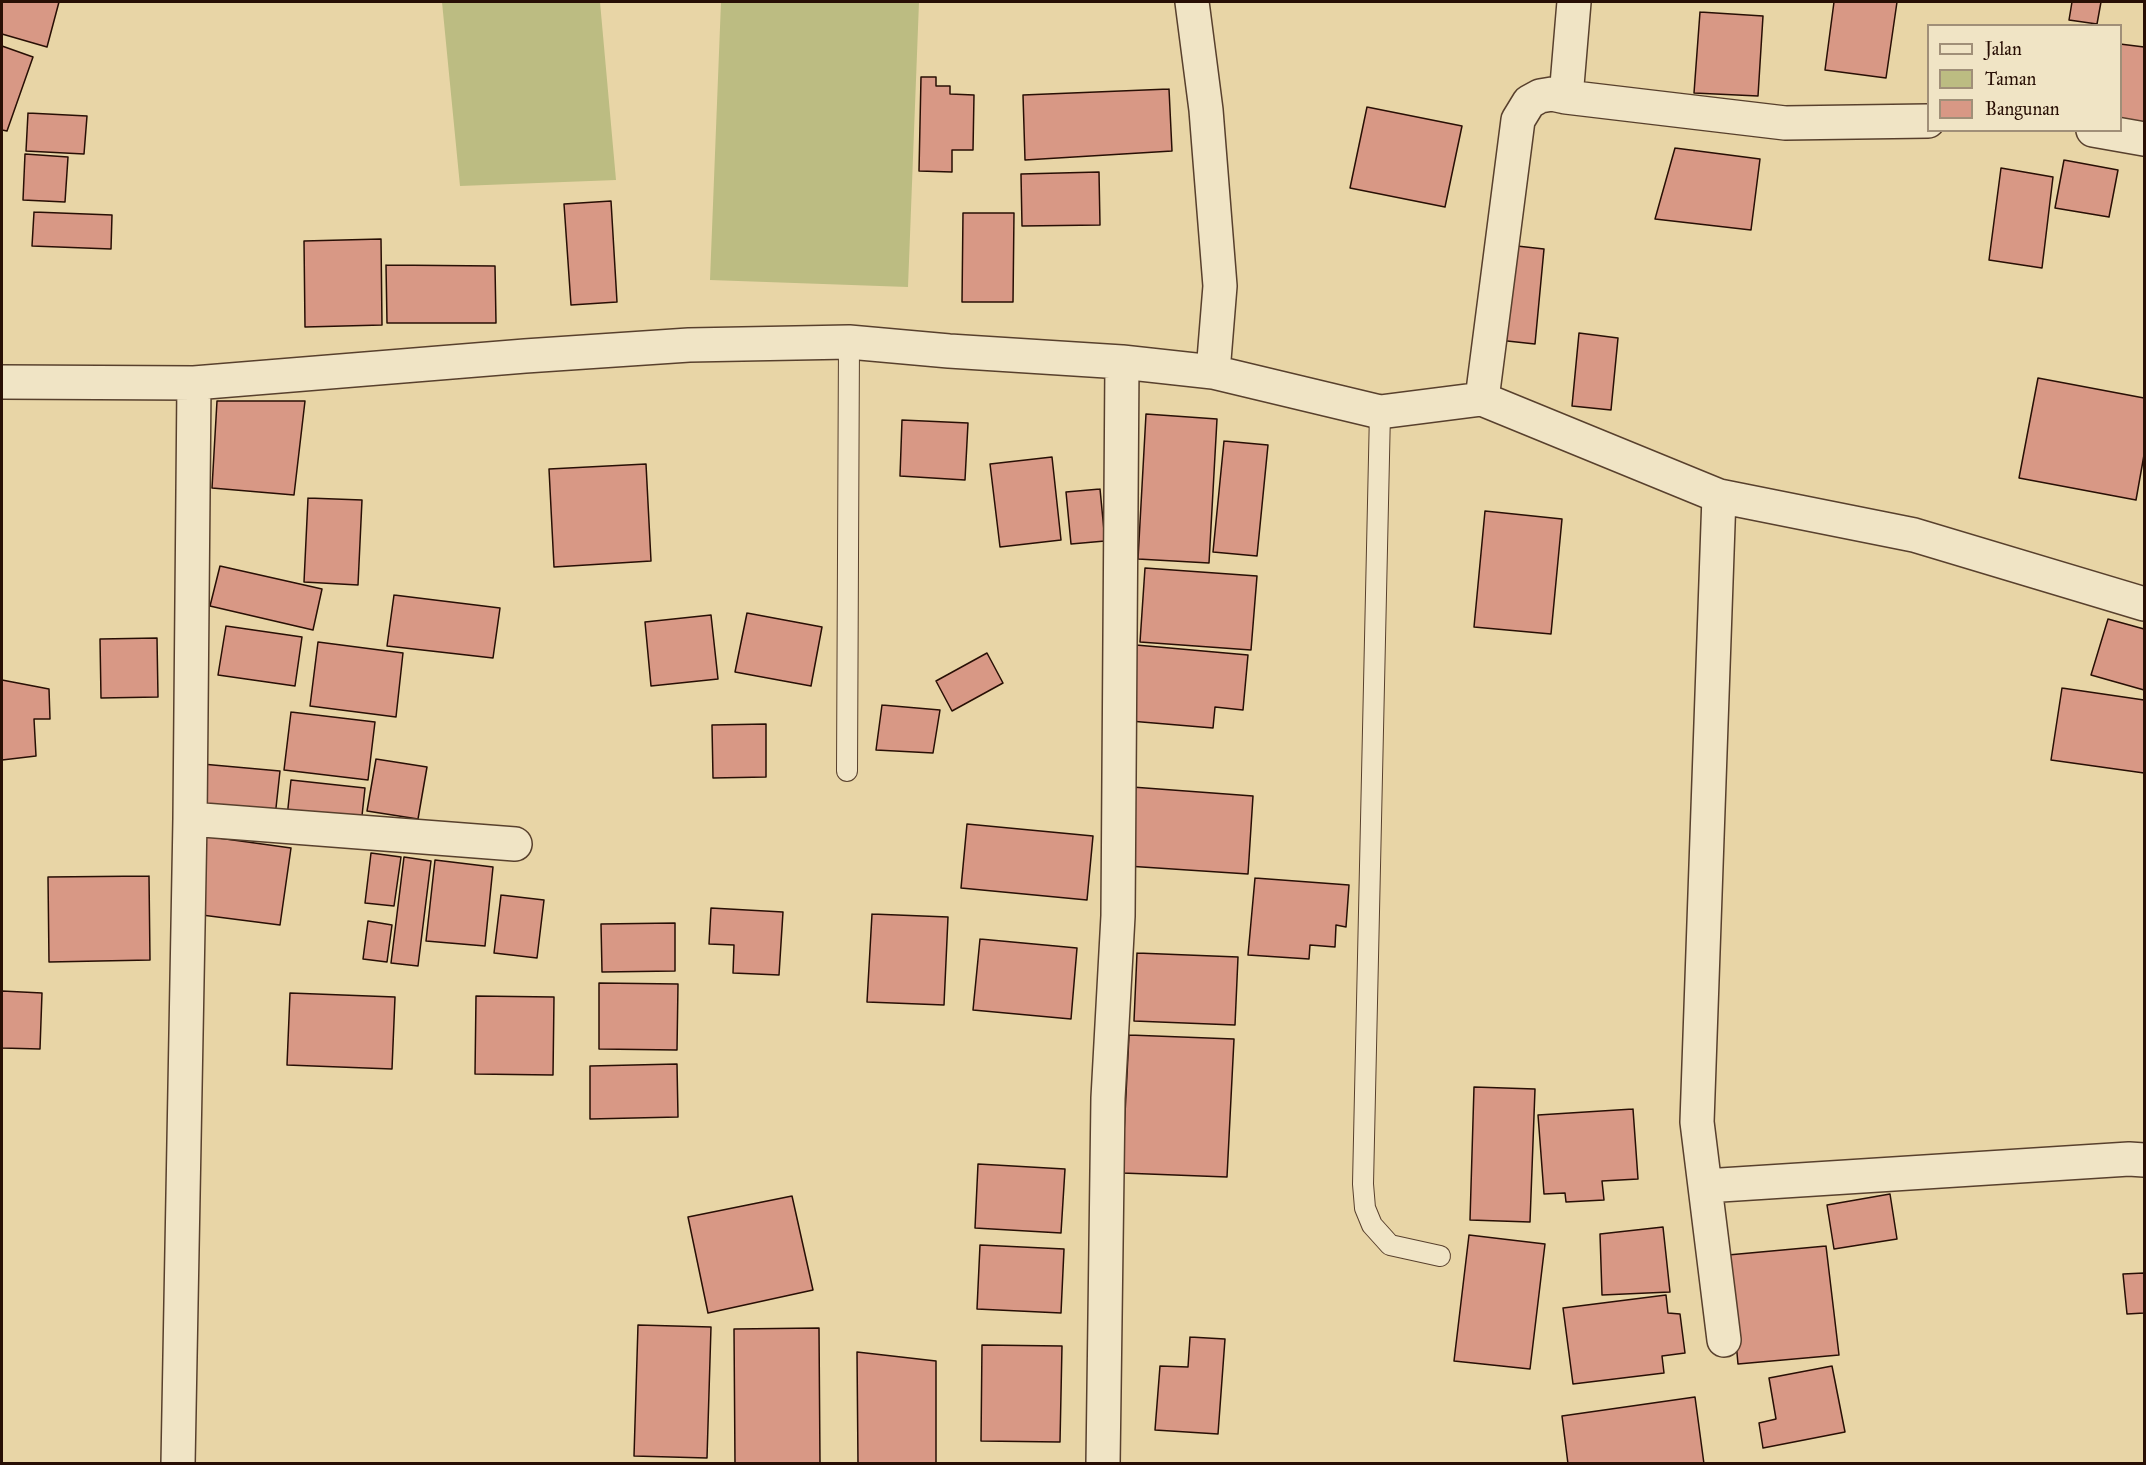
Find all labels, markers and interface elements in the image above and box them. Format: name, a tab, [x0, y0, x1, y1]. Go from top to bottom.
legend	[1927, 24, 2122, 132]
text: Jalan	[1985, 38, 2022, 60]
text: Taman	[1985, 68, 2036, 90]
text: Bangunan	[1985, 98, 2060, 120]

